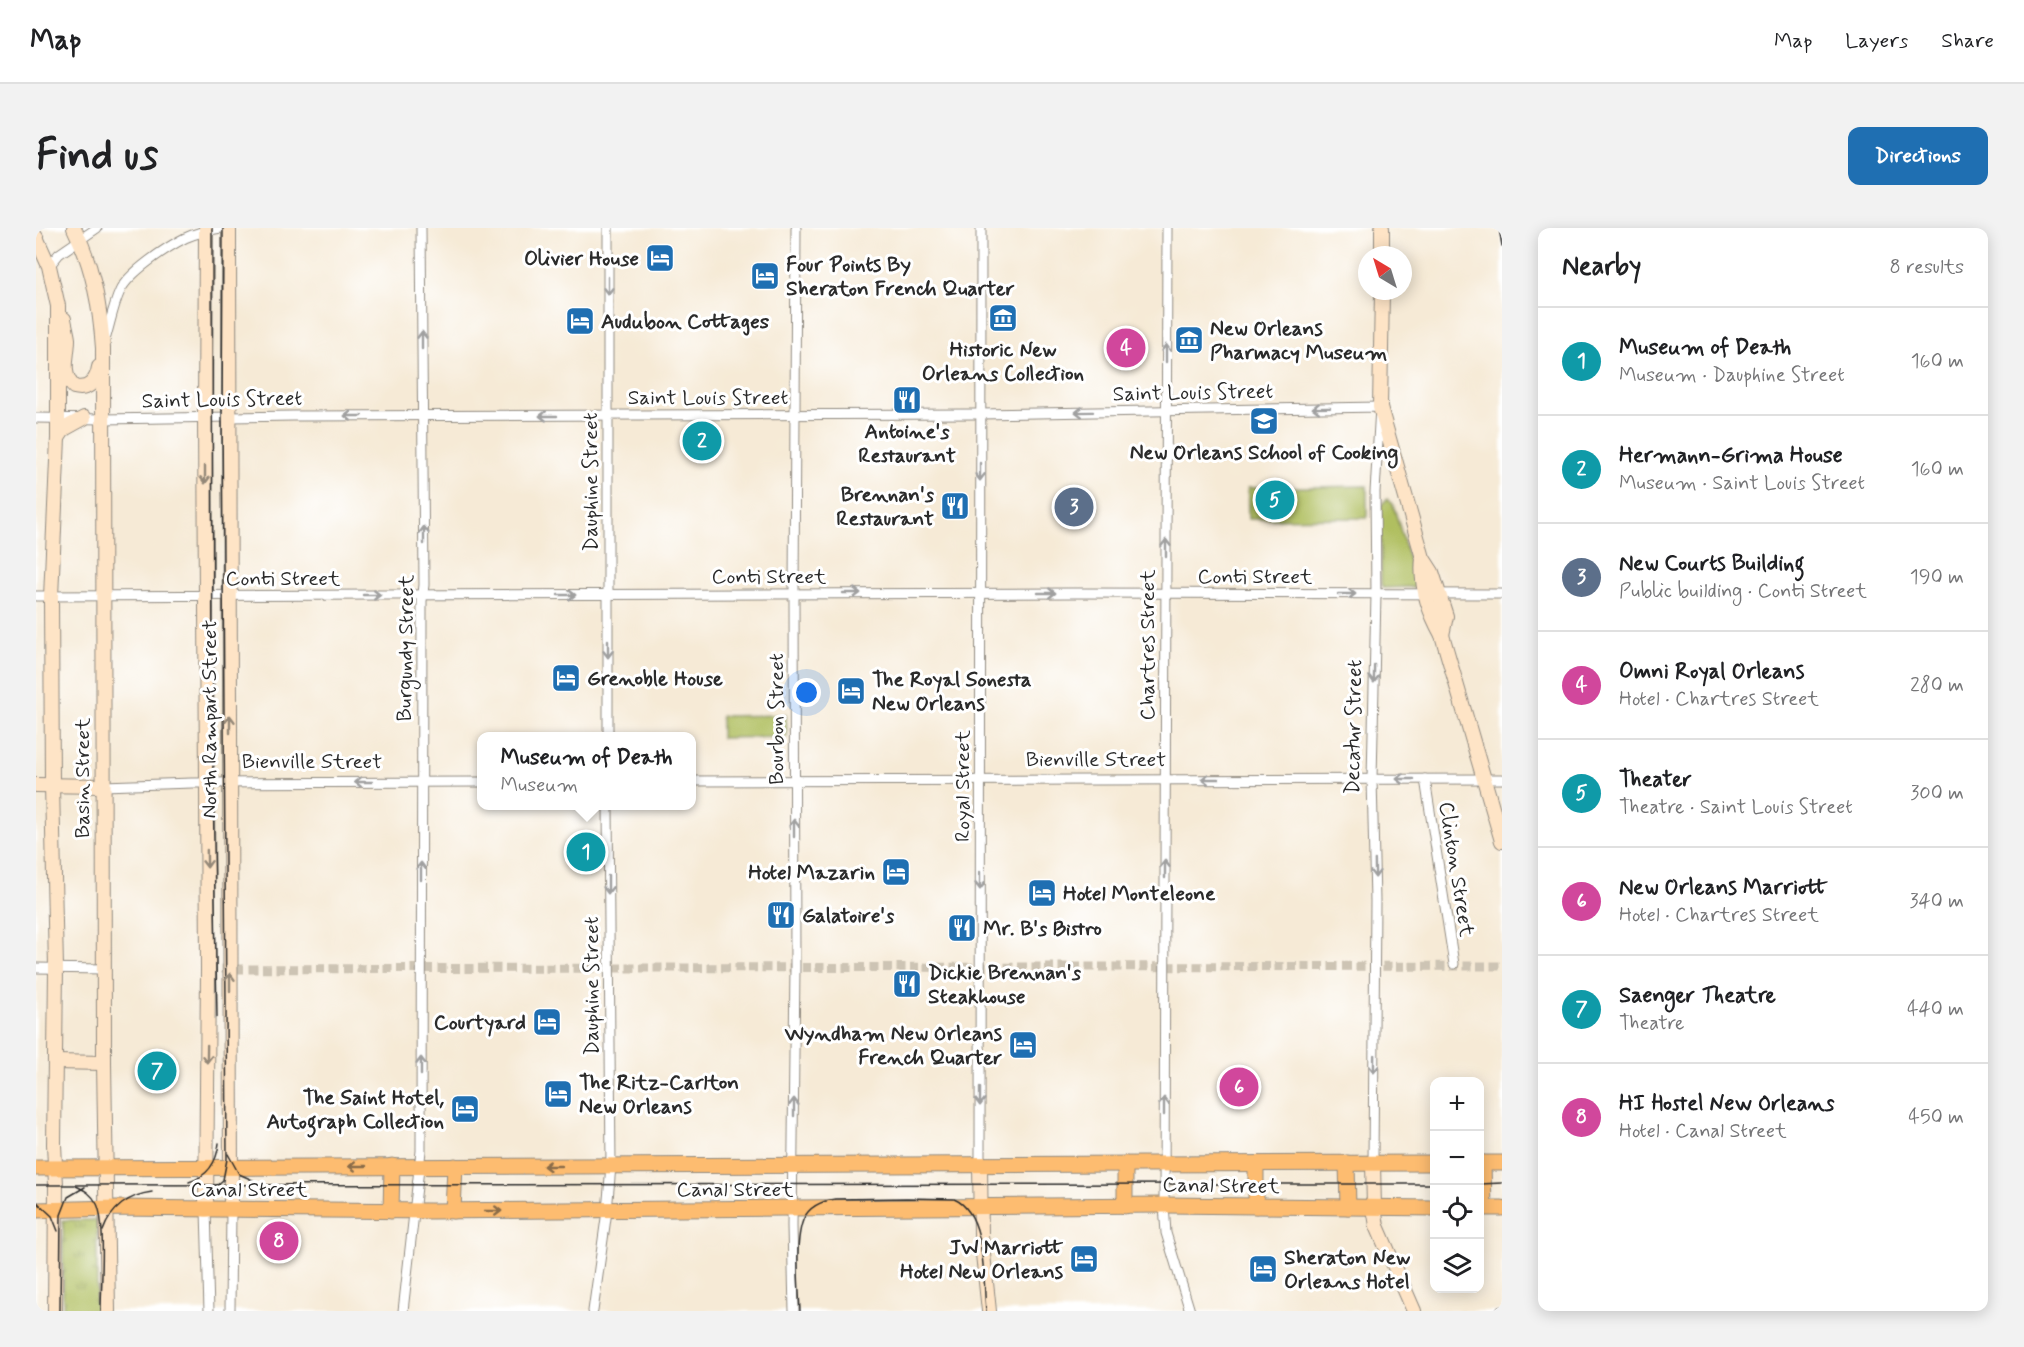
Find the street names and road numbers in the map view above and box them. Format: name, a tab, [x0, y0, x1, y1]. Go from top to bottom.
street label: Saint Louis Street	[1112, 378, 1274, 408]
street label: Saint Louis Street	[628, 384, 788, 412]
street label: Saint Louis Street	[141, 385, 303, 415]
street label: Dauphine Street	[577, 412, 605, 552]
street label: Conti Street	[712, 563, 827, 591]
street label: Conti Street	[1198, 563, 1313, 591]
street label: Conti Street	[226, 565, 341, 593]
street label: Chartres Street	[1134, 569, 1162, 721]
street label: Burgundy Street	[391, 574, 422, 722]
street label: North Rampart Street	[196, 620, 224, 818]
street label: Bourbon Street	[763, 653, 791, 785]
street label: Decatur Street	[1339, 659, 1369, 795]
street label: Basin Street	[69, 717, 97, 838]
street label: Royal Street	[949, 729, 977, 842]
street label: Bienville Street	[1026, 746, 1166, 774]
street label: Bienville Street	[242, 748, 382, 776]
street label: Clinton Street	[1432, 800, 1481, 939]
street label: Dauphine Street	[578, 916, 606, 1056]
street label: Canal Street	[1162, 1171, 1280, 1201]
street label: Canal Street	[190, 1176, 308, 1204]
street label: Canal Street	[676, 1176, 794, 1204]

